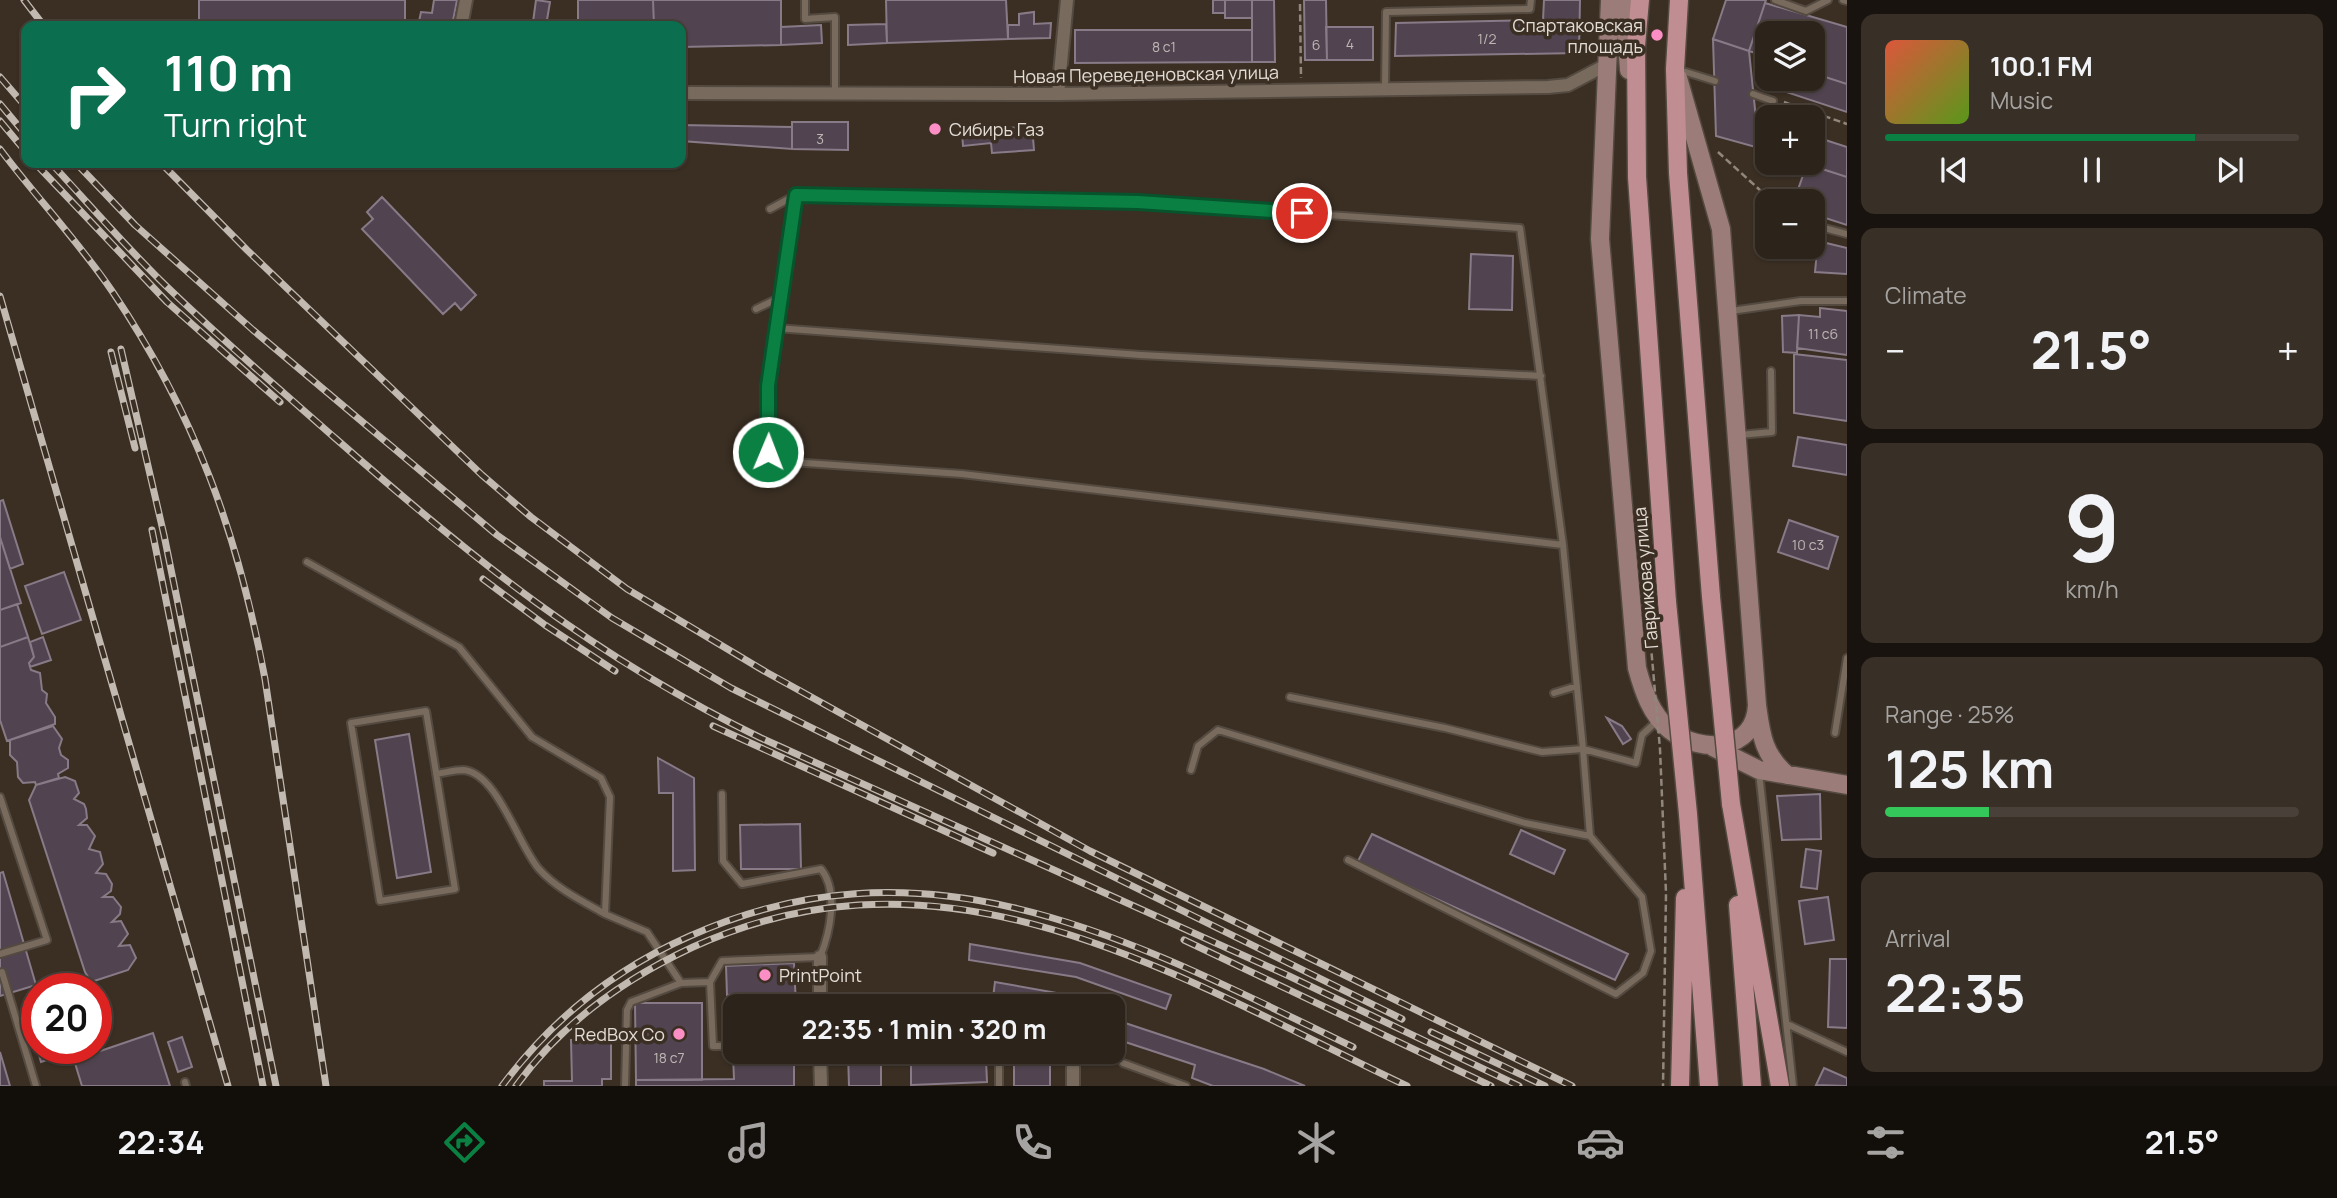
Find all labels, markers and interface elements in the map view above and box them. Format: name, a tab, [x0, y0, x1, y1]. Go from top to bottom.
place label: Спартаковская площадь	[1513, 13, 1643, 58]
map controls	[1755, 21, 1825, 259]
button: layers	[1755, 21, 1825, 91]
marker: Спартаковская площадь	[1649, 27, 1665, 43]
house number: 1/2	[1478, 29, 1496, 48]
house number: 4	[1346, 34, 1354, 53]
house number: 6	[1312, 35, 1320, 54]
house number: 8 с1	[1152, 37, 1176, 56]
text: 110 m	[164, 39, 293, 106]
text: 100.1 FM	[1990, 48, 2093, 84]
icon: right	[49, 49, 140, 140]
street label: Новая Переведеновская улица	[1013, 60, 1279, 88]
text: Music	[1990, 84, 2053, 116]
text: Turn right	[164, 103, 307, 147]
button: +	[1755, 105, 1825, 175]
place label: Сибирь Газ	[949, 117, 1044, 141]
marker: Сибирь Газ	[927, 121, 943, 137]
house number: 3	[816, 129, 824, 148]
icon: previous	[1935, 151, 1973, 189]
icon: pause	[2073, 151, 2111, 189]
icon: next	[2211, 151, 2249, 189]
pin	[1272, 183, 1332, 243]
button: −	[1755, 189, 1825, 259]
icon: arrive	[1283, 194, 1321, 232]
text: Climate	[1885, 279, 1967, 311]
text: 21.5°	[2031, 314, 2152, 385]
house number: 11 с6	[1808, 324, 1838, 343]
text: −	[1885, 324, 1906, 376]
text: +	[2277, 324, 2299, 376]
position arrow	[731, 415, 805, 489]
text: 9	[2064, 465, 2120, 589]
street label: Гаврикова улица	[1627, 506, 1663, 650]
house number: 10 с3	[1792, 535, 1824, 554]
text: km/h	[2065, 573, 2119, 605]
text: Range · 25%	[1885, 698, 2015, 730]
text: 125 km	[1885, 733, 2054, 804]
text: Arrival	[1885, 922, 1951, 954]
text: 22:35	[1885, 957, 2025, 1028]
place label: PrintPoint	[779, 963, 862, 987]
marker: PrintPoint	[757, 967, 773, 983]
speed limit sign: 20	[21, 973, 112, 1064]
text: 22:35 · 1 min · 320 m	[802, 1011, 1046, 1047]
place label: RedBox Co	[574, 1022, 665, 1046]
marker: RedBox Co	[671, 1026, 687, 1042]
house number: 18 с7	[653, 1048, 685, 1067]
icon: directions	[440, 1118, 489, 1167]
icon: music	[724, 1118, 773, 1167]
icon: phone	[1008, 1118, 1057, 1167]
icon: climate	[1292, 1118, 1341, 1167]
icon: car	[1576, 1118, 1625, 1167]
icon: filters	[1861, 1118, 1910, 1167]
text: 22:34	[118, 1120, 205, 1164]
text: 21.5°	[2145, 1120, 2219, 1164]

